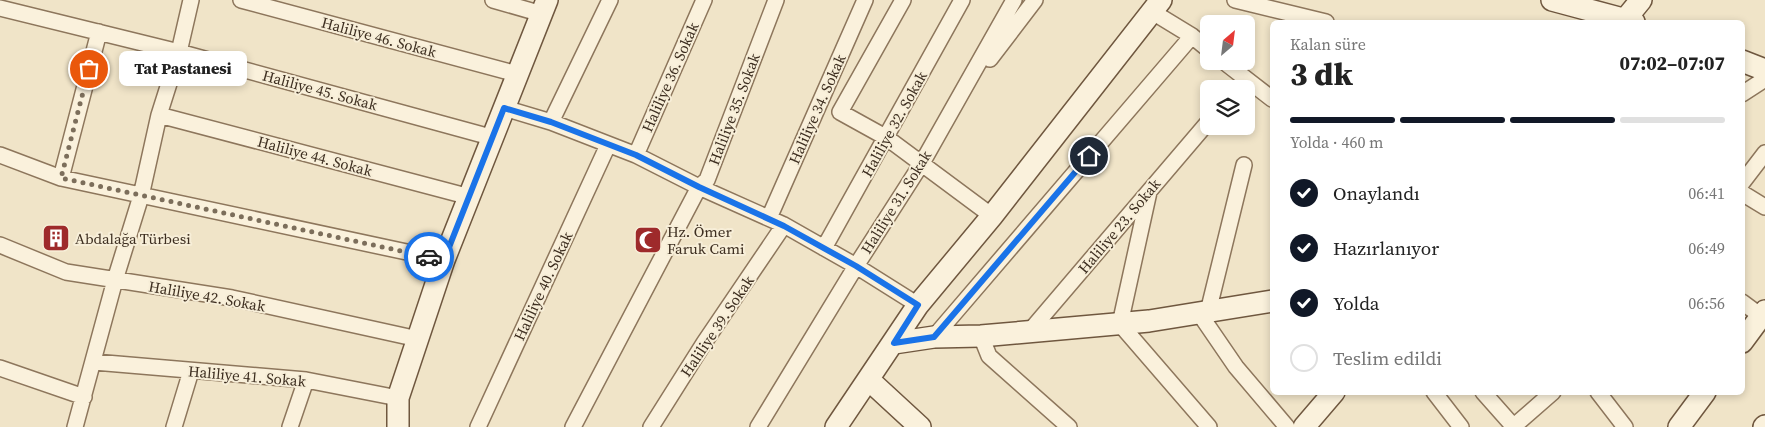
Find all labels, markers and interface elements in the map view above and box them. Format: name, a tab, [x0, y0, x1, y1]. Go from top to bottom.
street label: Haliliye 46. Sokak	[319, 12, 440, 63]
north arrow	[1200, 15, 1255, 70]
map controls	[1200, 15, 1255, 135]
street label: Haliliye 36. Sokak	[636, 18, 704, 135]
text: Kalan süre	[1290, 33, 1366, 55]
pin	[68, 48, 110, 90]
street label: Haliliye 35. Sokak	[703, 49, 765, 168]
street label: Haliliye 34. Sokak	[783, 50, 851, 167]
text: 07:02–07:07	[1620, 50, 1725, 76]
callout: Tat Pastanesi	[119, 52, 246, 86]
text: 3 dk	[1290, 52, 1353, 96]
icon: bag	[75, 55, 103, 83]
text: Tat Pastanesi	[134, 57, 232, 79]
street label: Haliliye 45. Sokak	[260, 65, 381, 116]
street label: Haliliye 32. Sokak	[856, 67, 932, 181]
button: layers	[1200, 80, 1255, 135]
street label: Haliliye 44. Sokak	[255, 131, 376, 182]
text: Yolda · 460 m	[1290, 131, 1384, 153]
pin	[1068, 135, 1110, 177]
icon: home	[1075, 142, 1103, 170]
street label: Haliliye 31. Sokak	[856, 146, 937, 258]
street label: Haliliye 23. Sokak	[1073, 173, 1166, 278]
icon: check	[1290, 179, 1318, 207]
text: Onaylandı	[1333, 180, 1420, 206]
text: 06:41	[1688, 182, 1725, 204]
place label: Hz. Ömer Faruk Cami	[667, 221, 744, 259]
building icon: Abdalağa Türbesi	[41, 223, 71, 253]
mosque icon: Hz. Ömer Faruk Cami	[633, 225, 663, 255]
street label: Haliliye 40. Sokak	[509, 227, 578, 344]
place label: Abdalağa Türbesi	[75, 228, 191, 249]
courier	[404, 232, 454, 282]
icon: check	[1290, 234, 1318, 262]
text: Hazırlanıyor	[1333, 235, 1439, 261]
text: 06:49	[1688, 237, 1725, 259]
icon: car	[415, 243, 443, 271]
street label: Haliliye 39. Sokak	[675, 271, 759, 381]
street label: Haliliye 42. Sokak	[147, 275, 268, 317]
icon: check	[1290, 289, 1318, 317]
text: Yolda	[1333, 290, 1379, 316]
text: 06:56	[1688, 292, 1725, 314]
text: Teslim edildi	[1333, 345, 1442, 371]
street label: Haliliye 41. Sokak	[187, 360, 308, 392]

